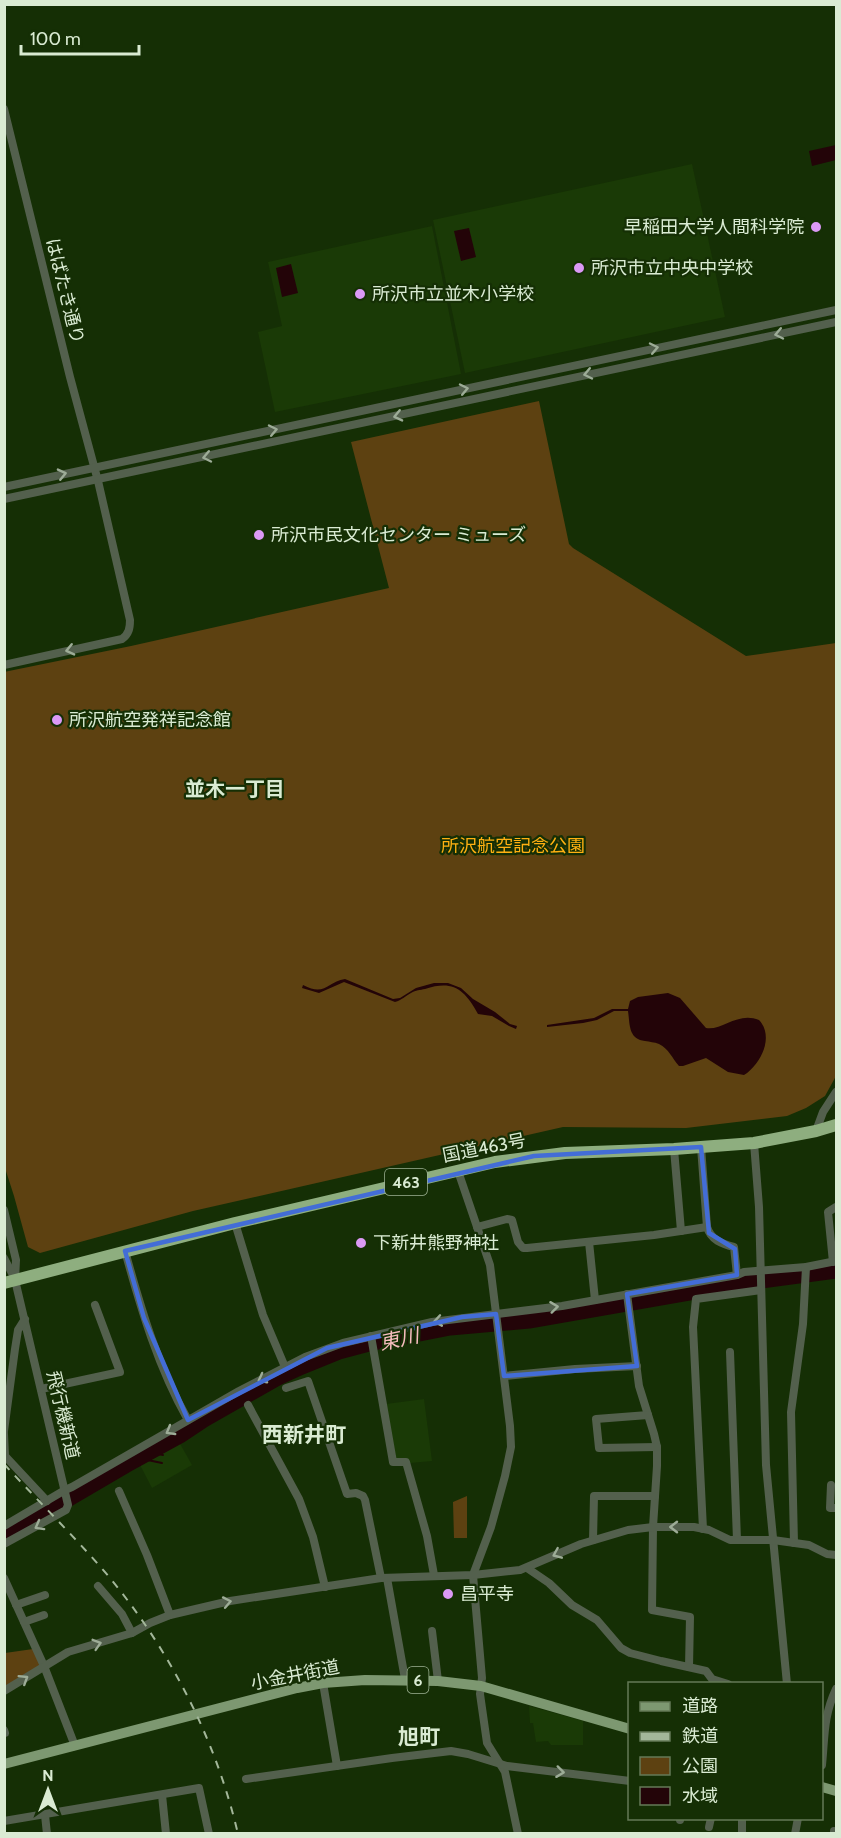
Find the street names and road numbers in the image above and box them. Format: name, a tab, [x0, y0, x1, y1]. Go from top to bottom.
street label: はばたき通り	[41, 236, 89, 346]
street label: 国道463号	[440, 1129, 528, 1167]
road number: 463	[385, 1169, 427, 1195]
street label: 飛行機新道	[42, 1369, 84, 1461]
street label: 小金井街道	[249, 1656, 341, 1694]
road number: 6	[408, 1667, 428, 1693]

